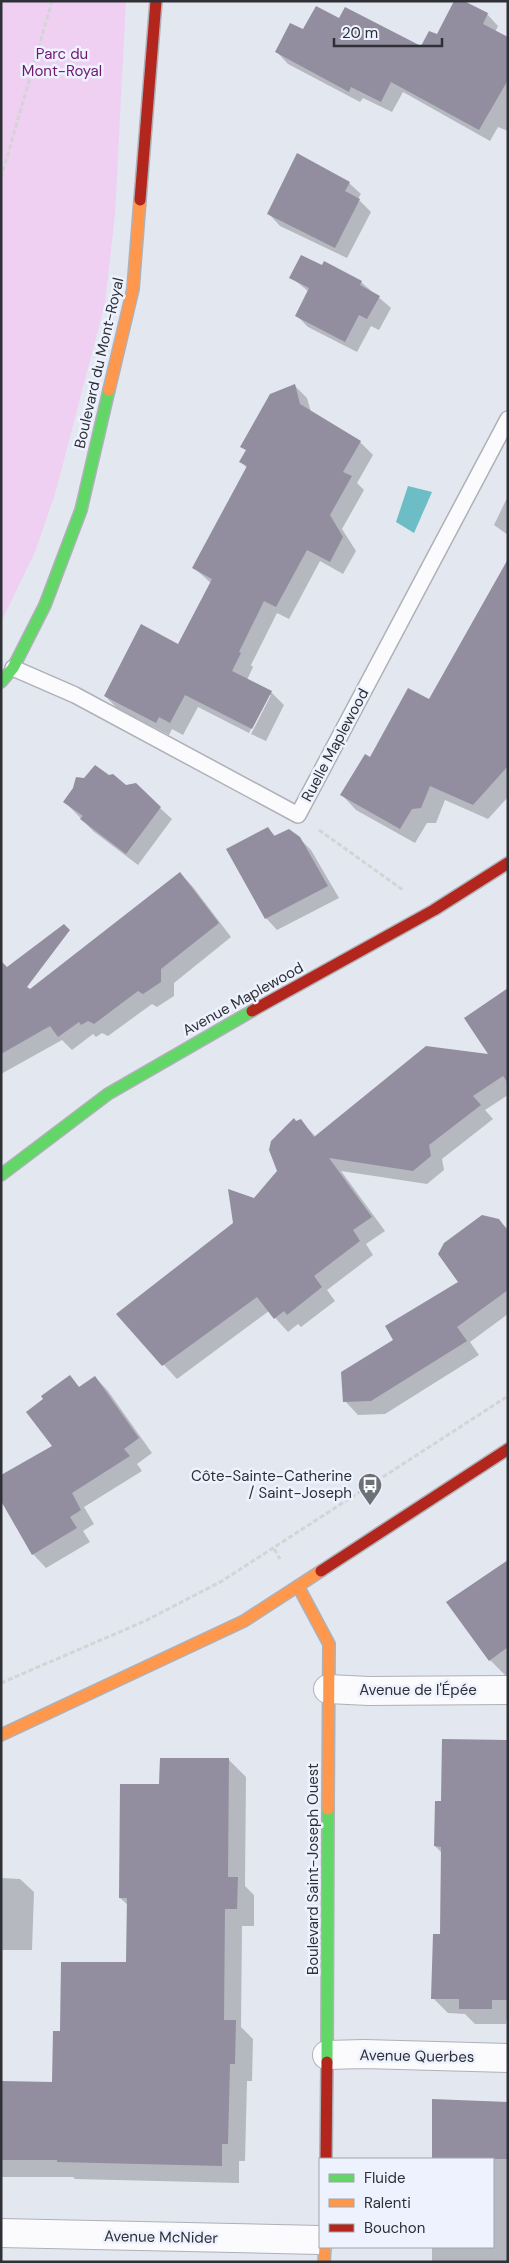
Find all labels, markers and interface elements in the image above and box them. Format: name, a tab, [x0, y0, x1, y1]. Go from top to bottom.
scale bar	[334, 15, 442, 47]
text: 20 m	[342, 23, 378, 43]
park label: Parc du Mont-Royal	[22, 44, 102, 81]
street label: Boulevard du Mont-Royal	[70, 276, 128, 450]
street label: Ruelle Maplewood	[297, 685, 373, 805]
street label: Avenue Maplewood	[179, 958, 307, 1040]
place label: Côte-Sainte-Catherine / Saint-Joseph	[191, 1466, 352, 1503]
bus stop icon: Côte-Sainte-Catherine / Saint-Joseph	[357, 1472, 383, 1506]
street label: Avenue de l'Épée	[359, 1680, 477, 1700]
street label: Boulevard Saint-Joseph Ouest	[303, 1763, 323, 1975]
street label: Avenue Querbes	[359, 2045, 475, 2067]
legend	[319, 2158, 494, 2248]
text: Fluide	[364, 2168, 406, 2188]
text: Ralenti	[364, 2193, 411, 2213]
text: Bouchon	[364, 2218, 425, 2238]
street label: Avenue McNider	[104, 2226, 218, 2248]

